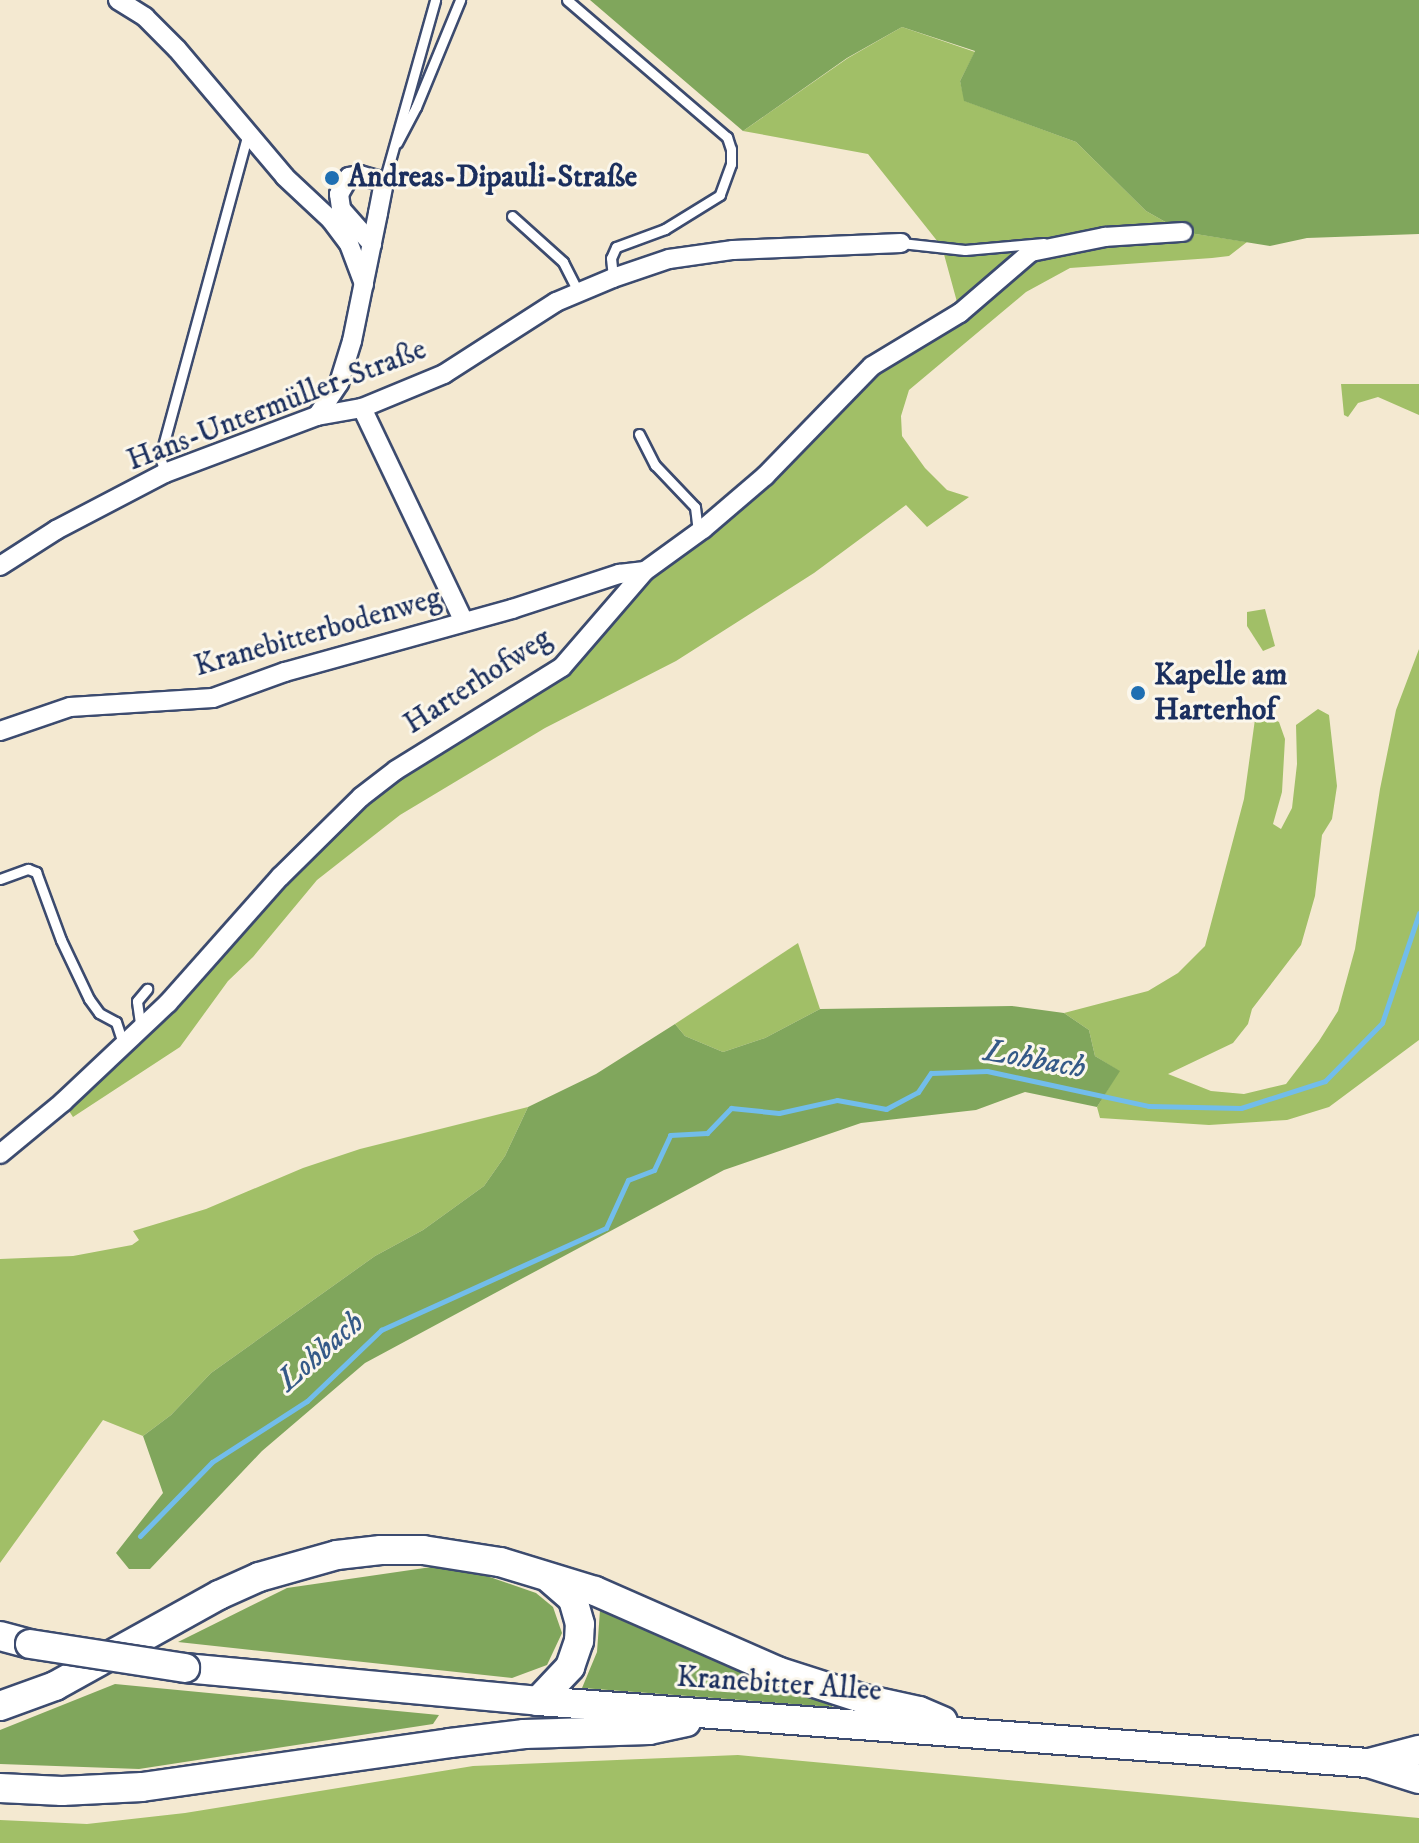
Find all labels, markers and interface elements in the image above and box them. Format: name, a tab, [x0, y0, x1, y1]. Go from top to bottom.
place label: Andreas-Dipauli-Straße	[348, 160, 637, 196]
marker: Andreas-Dipauli-Straße	[323, 169, 341, 187]
street label: Hans-Untermüller-Straße	[122, 332, 432, 480]
street label: Kranebitterbodenweg	[190, 581, 446, 685]
street label: Harterhofweg	[398, 621, 558, 743]
place label: Kapelle am Harterhof	[1154, 658, 1287, 728]
marker: Kapelle am Harterhof	[1129, 684, 1147, 702]
water label: Lohbach	[981, 1032, 1089, 1088]
water label: Lohbach	[270, 1304, 372, 1400]
street label: Kranebitter Allee	[675, 1660, 883, 1710]

